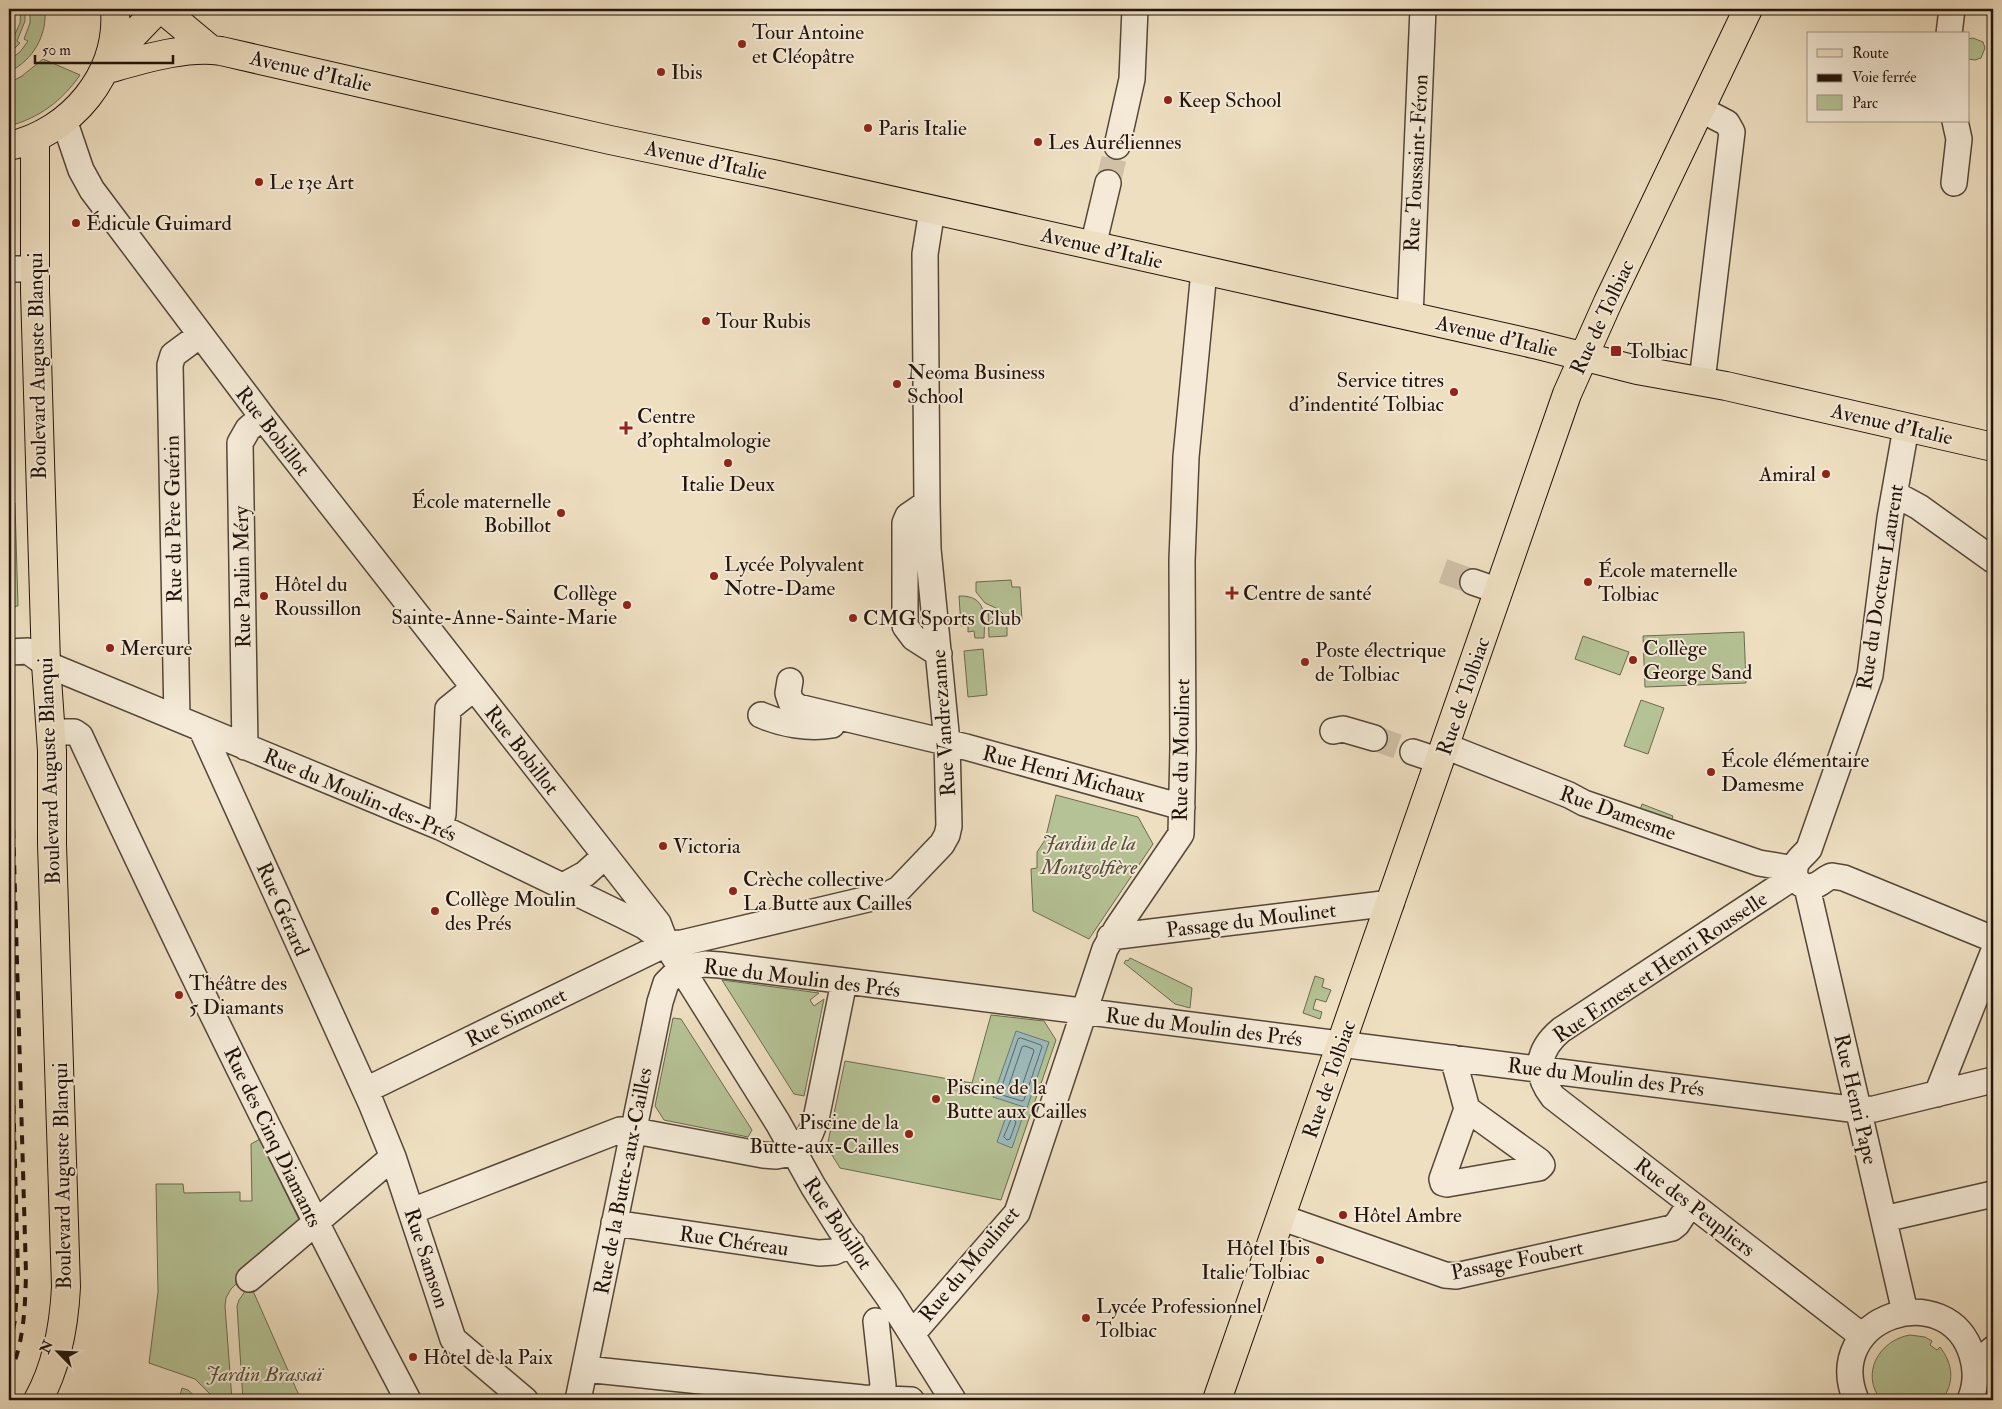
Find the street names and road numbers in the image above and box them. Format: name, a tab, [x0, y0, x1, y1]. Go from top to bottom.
street label: Avenue d'Italie	[246, 44, 375, 99]
street label: Rue Toussaint-Féron	[1398, 73, 1435, 253]
street label: Avenue d'Italie	[641, 134, 770, 187]
street label: Avenue d'Italie	[1037, 221, 1166, 276]
street label: Boulevard Auguste Blanqui	[22, 252, 53, 480]
street label: Rue de Tolbiac	[1564, 255, 1641, 379]
street label: Avenue d'Italie	[1432, 309, 1561, 364]
street label: Rue Bobillot	[229, 381, 316, 482]
street label: Avenue d'Italie	[1827, 397, 1956, 452]
street label: Rue du Père Guérin	[159, 435, 188, 603]
street label: Rue du Docteur Laurent	[1851, 482, 1910, 692]
street label: Rue Paulin Méry	[228, 505, 257, 648]
street label: Rue de Tolbiac	[1431, 633, 1497, 759]
street label: Rue Vandrezanne	[925, 648, 962, 797]
street label: Boulevard Auguste Blanqui	[32, 656, 67, 885]
street label: Rue du Moulinet	[1167, 678, 1196, 822]
street label: Rue Bobillot	[478, 700, 565, 801]
street label: Rue Henri Michaux	[980, 740, 1149, 809]
street label: Rue du Moulin-des-Prés	[259, 743, 460, 848]
street label: Rue Damesme	[1556, 780, 1680, 847]
street label: Rue Gérard	[250, 858, 315, 961]
street label: Rue Ernest et Henri Rousselle	[1548, 885, 1773, 1049]
street label: Passage du Moulinet	[1165, 897, 1338, 944]
street label: Rue du Moulin des Prés	[702, 953, 902, 1004]
street label: Rue Simonet	[461, 981, 571, 1053]
street label: Rue du Moulin des Prés	[1104, 1002, 1304, 1053]
street label: Rue de Tolbiac	[1297, 1016, 1363, 1142]
street label: Rue Henri Pape	[1827, 1031, 1884, 1167]
street label: Rue des Cinq Diamants	[217, 1043, 328, 1232]
street label: Rue du Moulin des Prés	[1506, 1052, 1706, 1103]
street label: Boulevard Auguste Blanqui	[47, 1062, 78, 1290]
street label: Rue de la Butte-aux-Cailles	[588, 1065, 659, 1297]
street label: Rue des Peupliers	[1629, 1152, 1761, 1263]
street label: Rue Bobillot	[797, 1172, 879, 1275]
street label: Rue du Moulinet	[913, 1201, 1026, 1328]
street label: Rue Samson	[398, 1205, 455, 1312]
street label: Rue Chéreau	[678, 1220, 790, 1263]
street label: Passage Foubert	[1449, 1234, 1586, 1287]

